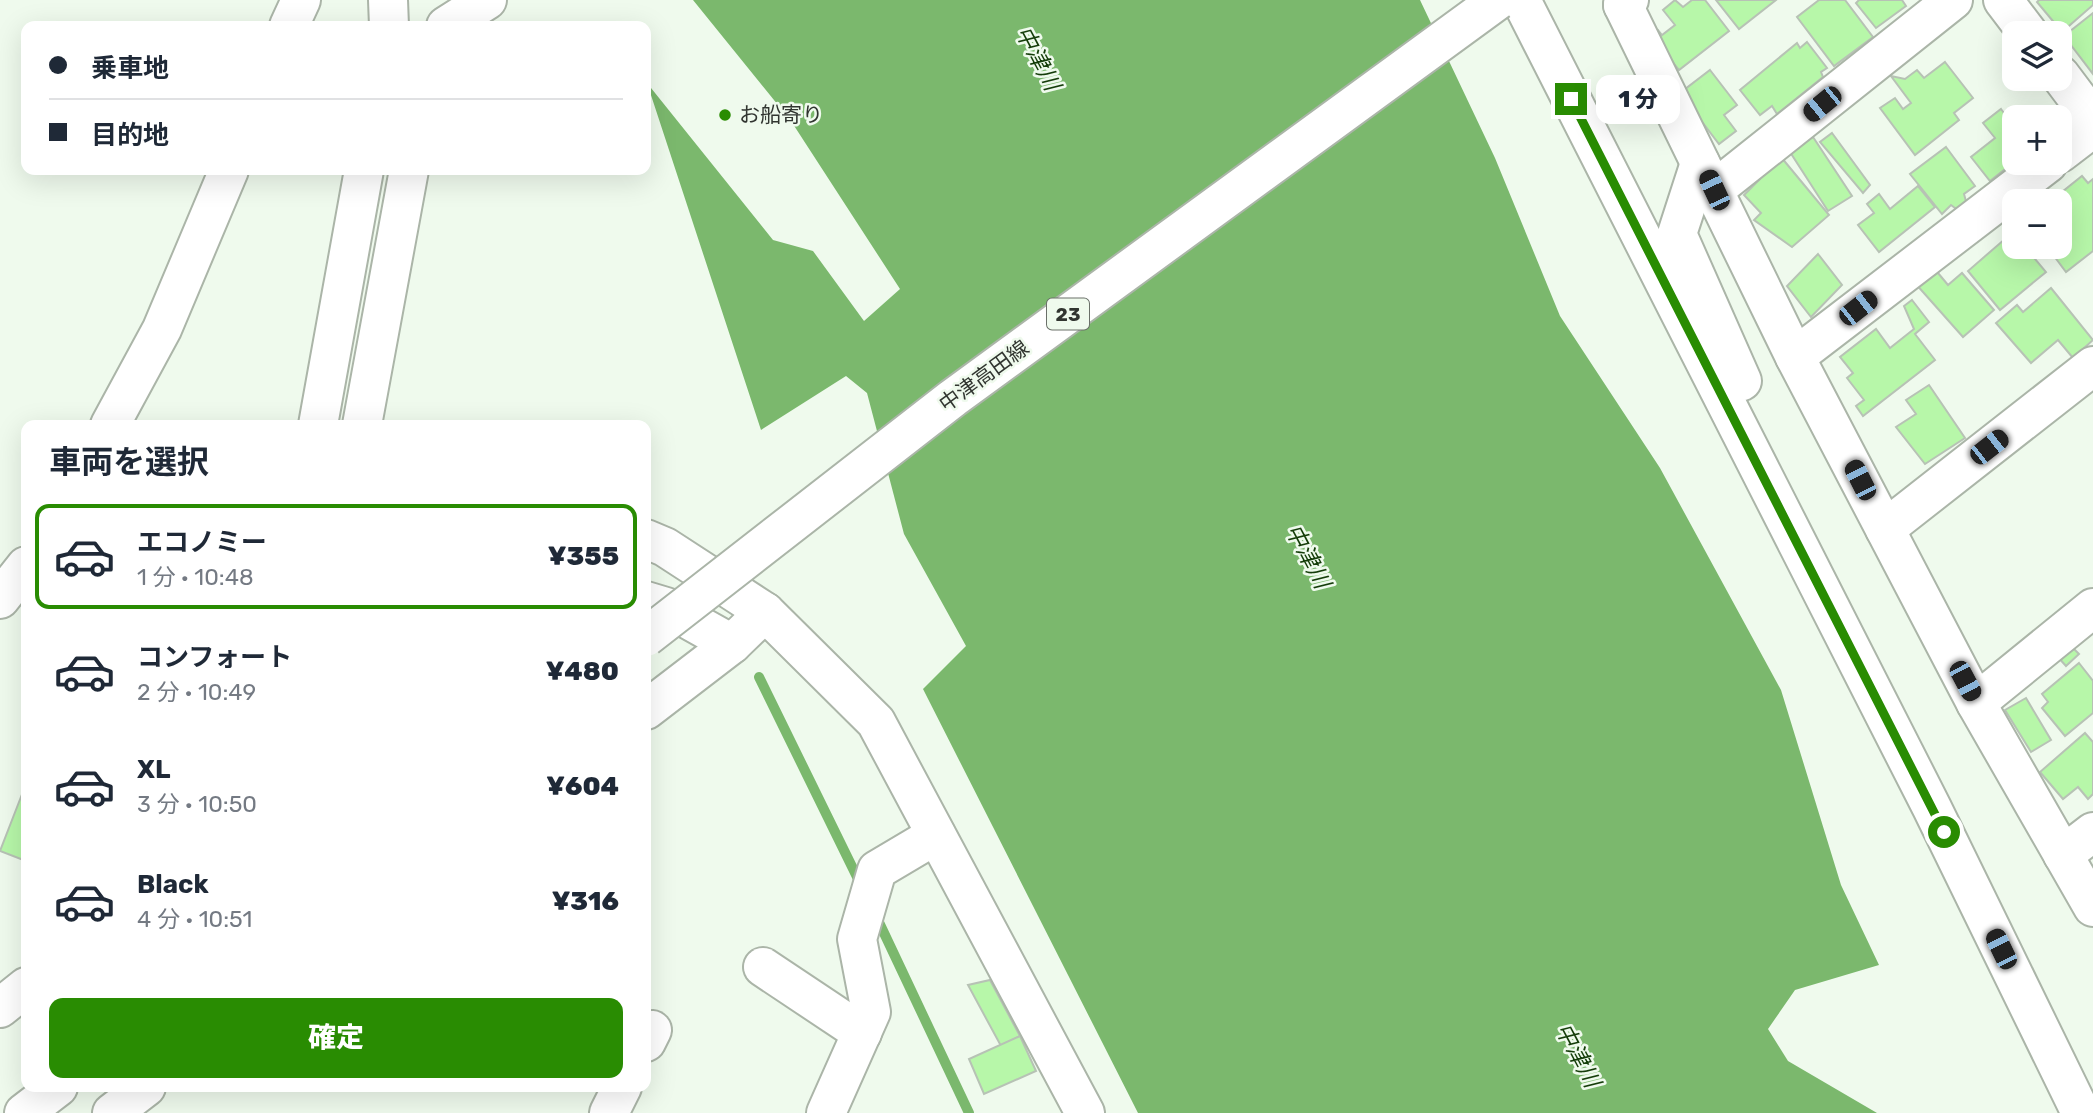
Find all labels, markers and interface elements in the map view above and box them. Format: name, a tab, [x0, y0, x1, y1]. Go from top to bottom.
water label: 中津川	[1009, 21, 1068, 98]
map controls	[2002, 21, 2072, 259]
button: layers	[2002, 21, 2072, 91]
text: 乗車地	[91, 53, 169, 84]
callout: 1 分	[1596, 74, 1680, 124]
route end	[1555, 83, 1587, 115]
car	[1800, 83, 1845, 125]
text: 1 分	[1618, 85, 1658, 113]
place label: お船寄り	[739, 102, 823, 127]
button: +	[2002, 105, 2072, 175]
marker: お船寄り	[717, 107, 733, 123]
text: 目的地	[91, 120, 169, 151]
car	[1696, 167, 1733, 213]
button: −	[2002, 189, 2072, 259]
car	[1835, 287, 1882, 329]
road number: 23	[1047, 298, 1089, 330]
street label: 中津高田線	[934, 335, 1034, 417]
car	[1966, 426, 2013, 468]
text: 車両を選択	[49, 443, 209, 481]
car	[1842, 457, 1879, 503]
water label: 中津川	[1279, 519, 1338, 596]
icon: car	[53, 525, 116, 588]
text: エコノミー	[137, 527, 267, 558]
text: ¥355	[548, 541, 619, 572]
text: 1 分 · 10:48	[137, 563, 254, 591]
icon: car	[53, 640, 116, 703]
text: コンフォート	[137, 642, 292, 673]
text: ¥480	[546, 656, 619, 687]
car	[1946, 658, 1985, 704]
text: 2 分 · 10:49	[137, 678, 256, 706]
text: XL	[137, 754, 170, 785]
icon: car	[53, 755, 116, 818]
text: ¥604	[546, 771, 619, 802]
text: 3 分 · 10:50	[137, 790, 257, 818]
route start	[1928, 816, 1960, 848]
text: Black	[137, 869, 209, 900]
icon: car	[53, 870, 116, 933]
text: ¥316	[552, 886, 619, 917]
text: 4 分 · 10:51	[137, 905, 252, 933]
car	[1983, 926, 2020, 972]
button: 確定	[49, 998, 623, 1078]
water label: 中津川	[1549, 1018, 1608, 1095]

